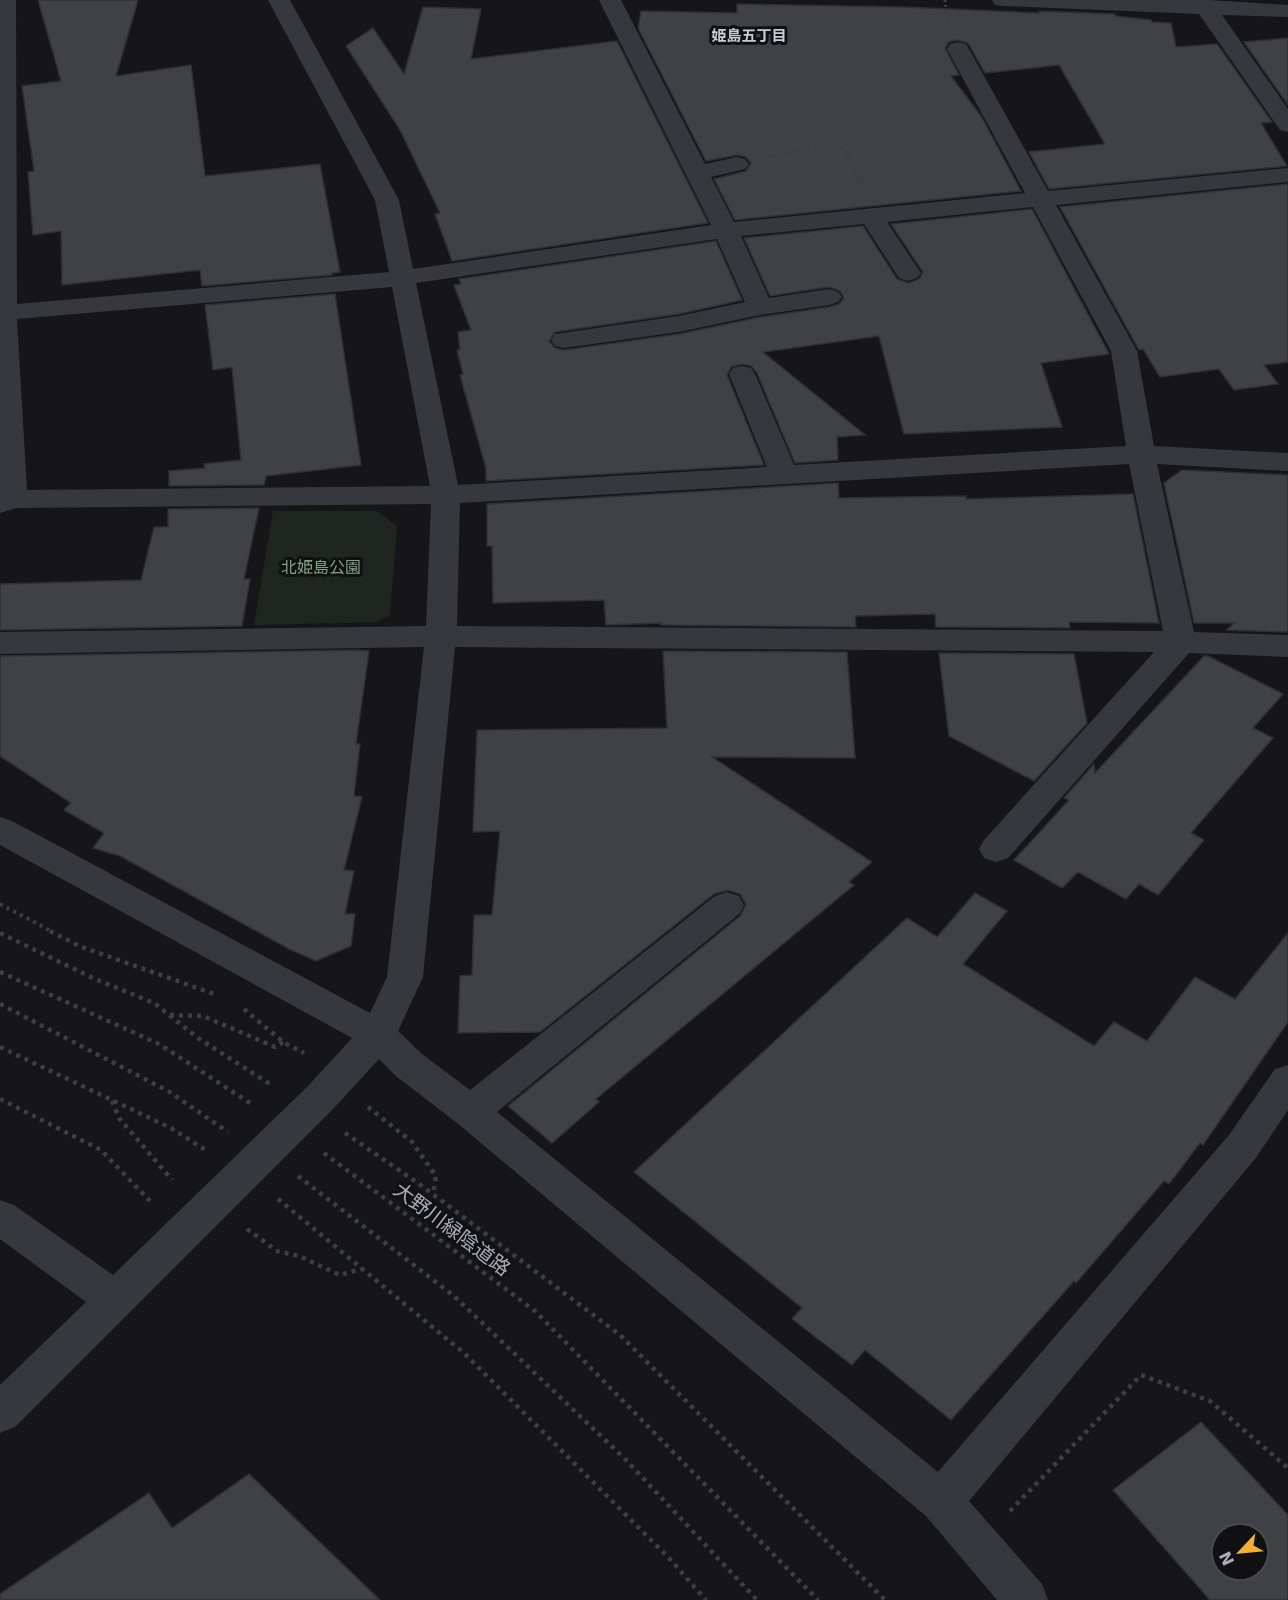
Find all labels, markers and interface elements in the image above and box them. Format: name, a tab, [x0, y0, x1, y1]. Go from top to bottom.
district label: 姫島五丁目	[711, 27, 787, 45]
park label: 北姫島公園	[281, 558, 361, 577]
street label: 大野川緑陰道路	[389, 1177, 515, 1281]
north arrow	[1210, 1522, 1270, 1582]
text: N	[1215, 1548, 1238, 1569]

